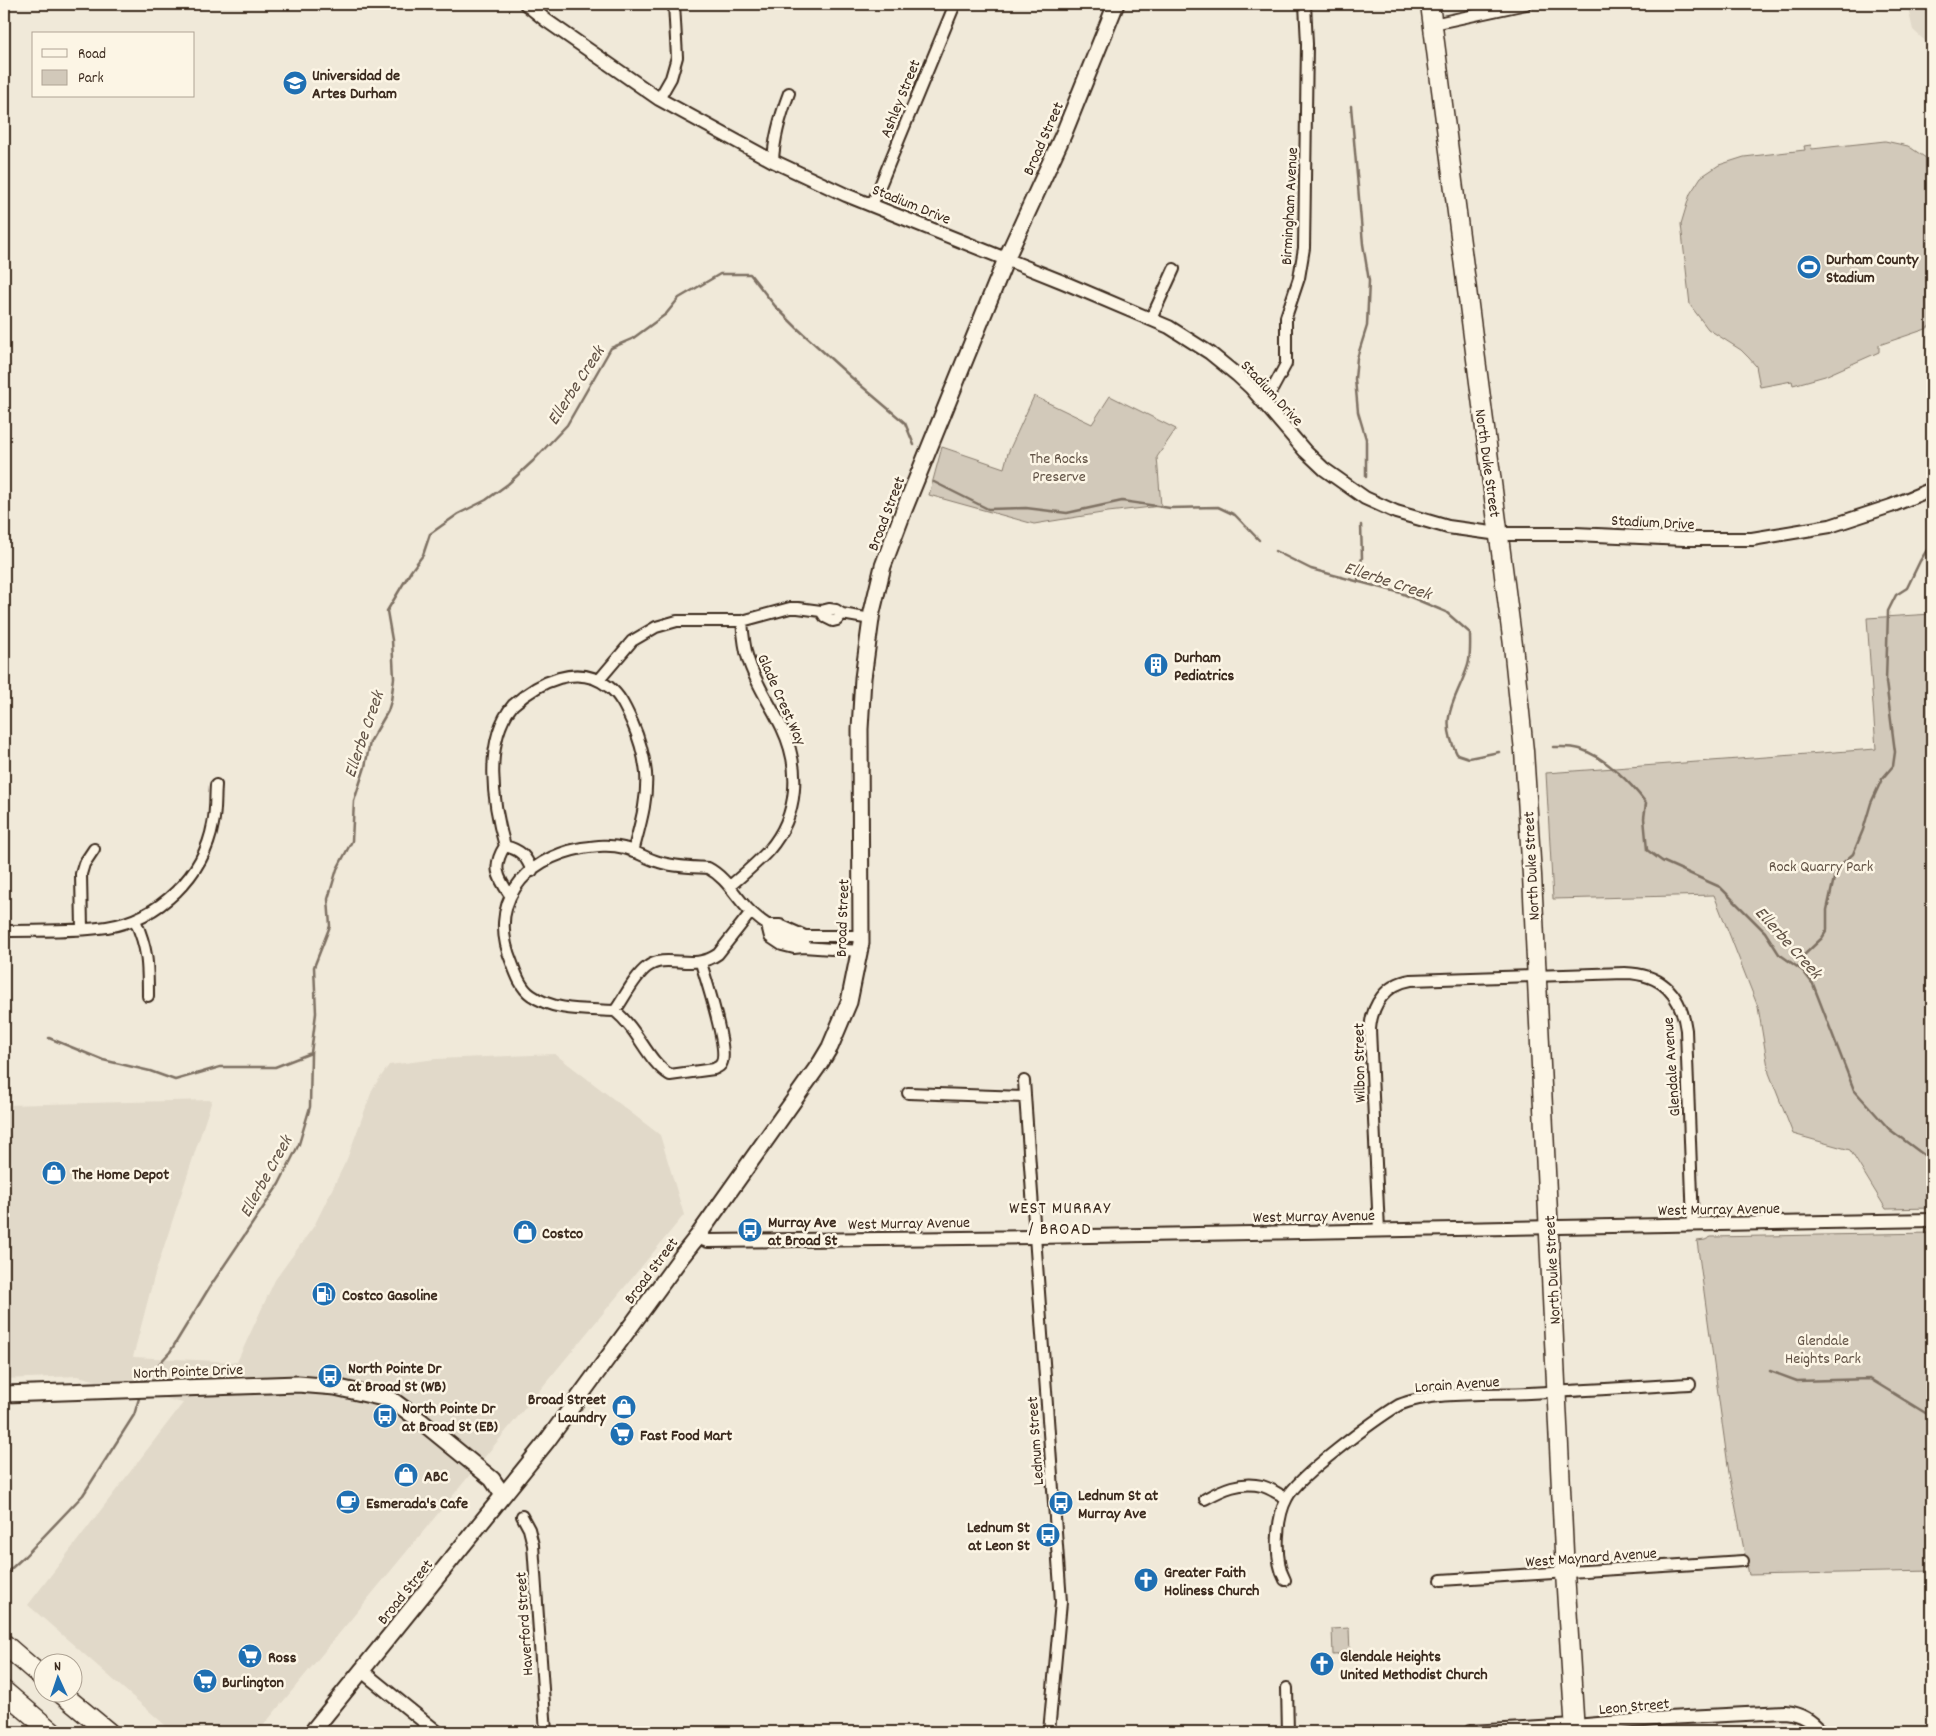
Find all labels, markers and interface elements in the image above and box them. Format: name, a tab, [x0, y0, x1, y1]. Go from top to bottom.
legend	[32, 32, 195, 98]
text: Road	[78, 44, 106, 66]
street label: Ashley Street	[875, 56, 927, 142]
place label: Universidad de Artes Durham	[312, 65, 400, 106]
text: Park	[78, 68, 104, 90]
school or university icon: Universidad de Artes Durham	[282, 70, 308, 96]
street label: Broad Street	[1018, 99, 1071, 179]
street label: Birmingham Avenue	[1276, 147, 1305, 266]
street label: Stadium Drive	[868, 179, 954, 232]
place label: Durham County Stadium	[1826, 249, 1920, 290]
sports icon: Durham County Stadium	[1796, 254, 1822, 280]
water label: Ellerbe Creek	[542, 340, 613, 431]
street label: Stadium Drive	[1234, 355, 1308, 432]
street label: North Duke Street	[1468, 408, 1506, 519]
park label: The Rocks Preserve	[1029, 448, 1089, 489]
street label: Broad Street	[863, 473, 912, 555]
street label: Stadium Drive	[1611, 510, 1695, 537]
water label: Ellerbe Creek	[1341, 557, 1435, 609]
place label: Durham Pediatrics	[1174, 647, 1234, 688]
street label: Glade Crest Way	[750, 651, 811, 750]
building icon: Durham Pediatrics	[1143, 652, 1169, 678]
water label: Ellerbe Creek	[339, 687, 392, 781]
street label: North Duke Street	[1518, 811, 1547, 921]
park label: Rock Quarry Park	[1769, 856, 1873, 879]
street label: Broad Street	[831, 879, 856, 958]
water label: Ellerbe Creek	[1748, 902, 1828, 987]
street label: Glendale Avenue	[1658, 1016, 1687, 1117]
street label: Wilbon Street	[1348, 1023, 1373, 1103]
water label: Ellerbe Creek	[234, 1130, 301, 1223]
shop icon: The Home Depot	[41, 1160, 67, 1186]
place label: The Home Depot	[72, 1164, 169, 1187]
district label: WEST MURRAY / BROAD	[1009, 1197, 1111, 1243]
street label: West Murray Avenue	[1658, 1198, 1780, 1223]
street label: West Murray Avenue	[1253, 1205, 1375, 1230]
place label: Murray Ave at Broad St	[768, 1212, 837, 1253]
street label: West Murray Avenue	[848, 1212, 970, 1237]
street label: North Duke Street	[1539, 1215, 1568, 1325]
bus stop icon: Murray Ave at Broad St	[737, 1217, 763, 1243]
shop icon: Costco	[512, 1219, 538, 1245]
place label: Costco	[542, 1223, 583, 1246]
street label: Broad Street	[619, 1233, 685, 1310]
fuel station icon: Costco Gasoline	[311, 1281, 337, 1307]
place label: Costco Gasoline	[342, 1285, 438, 1308]
park label: Glendale Heights Park	[1785, 1330, 1861, 1371]
place label: North Pointe Dr at Broad St (WB)	[348, 1358, 446, 1399]
street label: North Pointe Drive	[133, 1359, 243, 1386]
bus stop icon: North Pointe Dr at Broad St (WB)	[317, 1363, 343, 1389]
street label: Lorain Avenue	[1414, 1371, 1500, 1400]
place label: Broad Street Laundry	[528, 1389, 608, 1430]
shop icon: Broad Street Laundry	[611, 1394, 637, 1420]
street label: Lednum Street	[1022, 1396, 1051, 1486]
place label: North Pointe Dr at Broad St (EB)	[402, 1398, 498, 1439]
bus stop icon: North Pointe Dr at Broad St (EB)	[372, 1403, 398, 1429]
supermarket icon: Fast Food Mart	[609, 1421, 635, 1447]
place label: Fast Food Mart	[640, 1425, 732, 1448]
shop icon: ABC	[393, 1462, 419, 1488]
place label: ABC	[424, 1466, 448, 1489]
place label: Lednum St at Murray Ave	[1078, 1485, 1158, 1526]
cafe icon: Esmerada's Cafe	[335, 1489, 361, 1515]
bus stop icon: Lednum St at Murray Ave	[1048, 1490, 1074, 1516]
place label: Esmerada's Cafe	[366, 1493, 468, 1516]
place label: Lednum St at Leon St	[967, 1517, 1030, 1558]
bus stop icon: Lednum St at Leon St	[1035, 1522, 1061, 1548]
street label: West Maynard Avenue	[1525, 1542, 1658, 1575]
street label: Broad Street	[372, 1555, 440, 1630]
place label: Greater Faith Holiness Church	[1164, 1562, 1259, 1603]
church icon: Greater Faith Holiness Church	[1133, 1567, 1159, 1593]
street label: Haverford Street	[510, 1571, 541, 1677]
supermarket icon: Ross	[237, 1643, 263, 1669]
place label: Glendale Heights United Methodist Church	[1340, 1646, 1487, 1687]
place label: Ross	[268, 1647, 297, 1670]
church icon: Glendale Heights United Methodist Church	[1309, 1651, 1335, 1677]
north arrow	[32, 1654, 82, 1704]
text: N	[53, 1657, 61, 1677]
supermarket icon: Burlington	[192, 1668, 218, 1694]
place label: Burlington	[222, 1672, 284, 1695]
street label: Leon Street	[1598, 1693, 1671, 1722]

